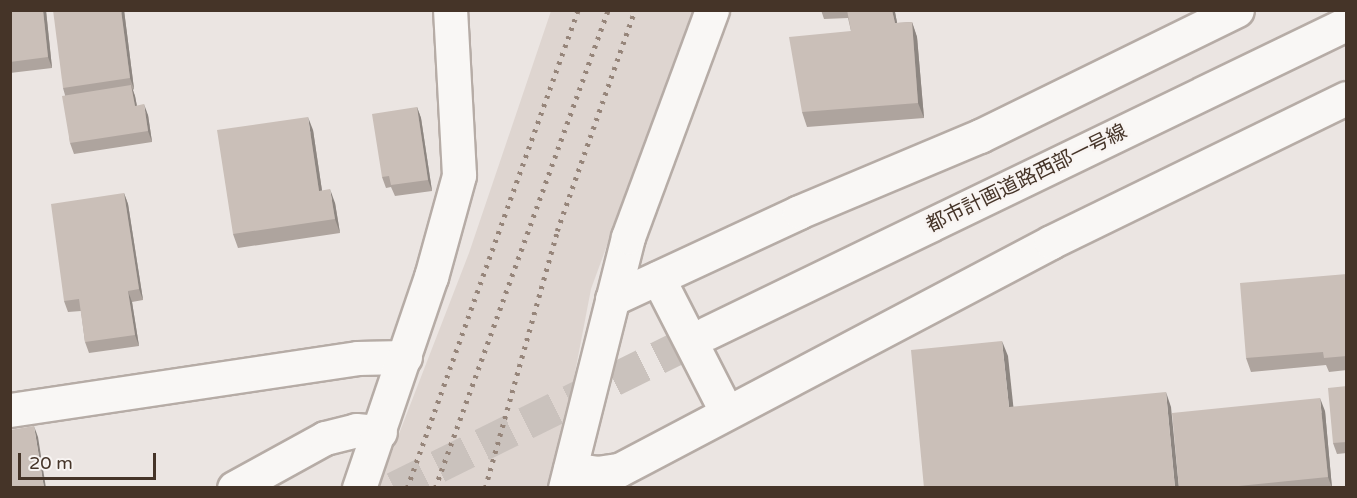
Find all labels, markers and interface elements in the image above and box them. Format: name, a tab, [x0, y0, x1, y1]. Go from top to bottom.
street label: 都市計画道路西部一号線	[923, 120, 1131, 238]
scale bar	[21, 441, 159, 479]
text: 20 m	[29, 452, 73, 474]

